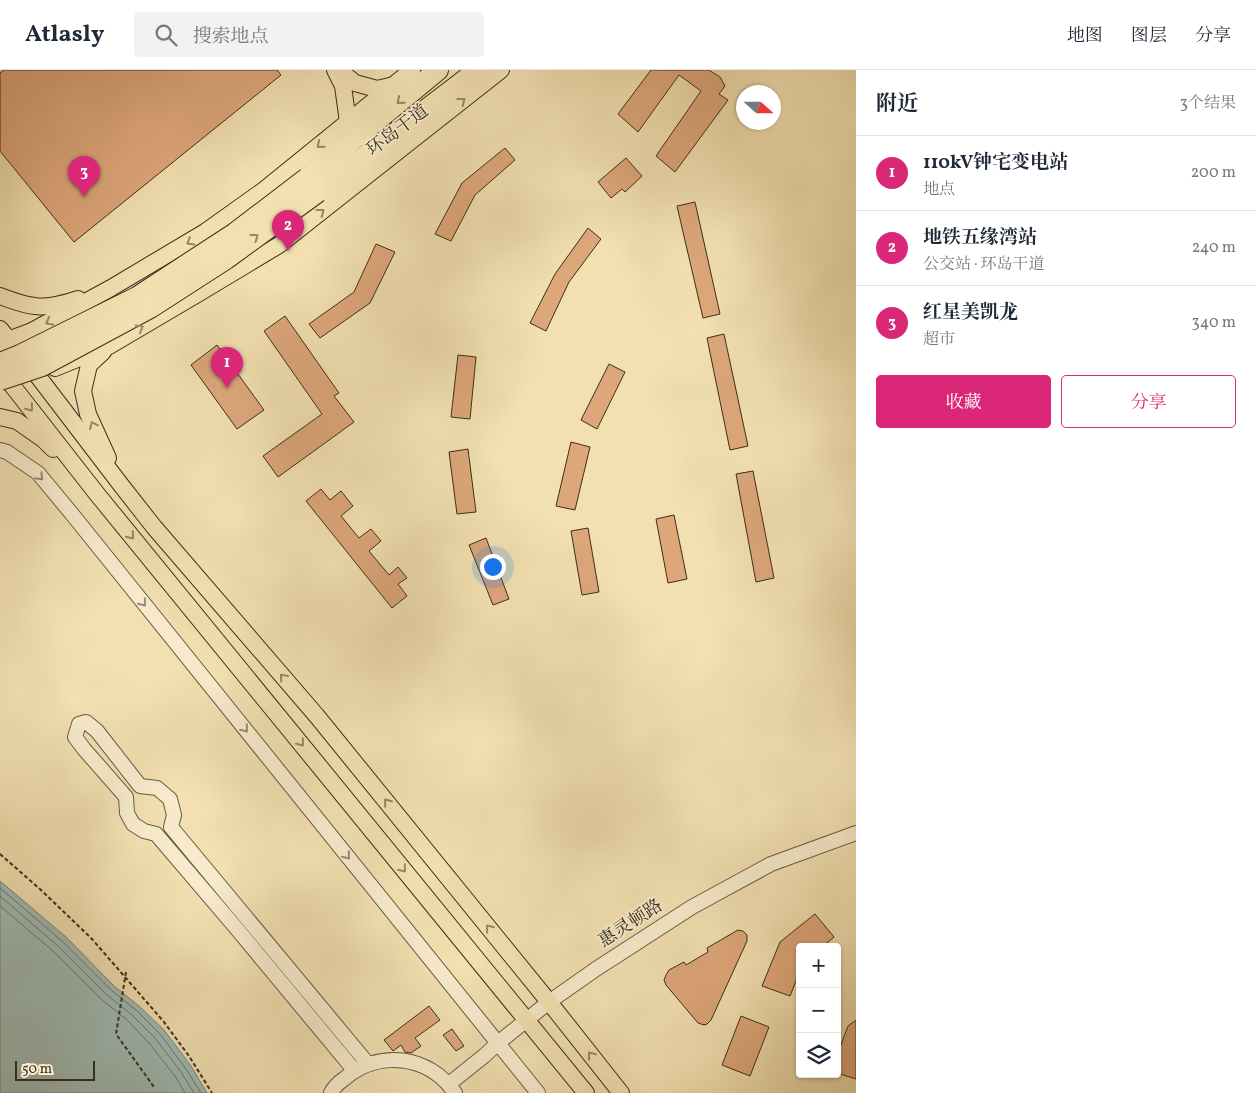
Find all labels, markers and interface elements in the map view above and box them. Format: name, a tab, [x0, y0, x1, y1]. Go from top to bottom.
search box	[134, 12, 484, 57]
text: Atlasly	[25, 18, 104, 52]
icon: search	[152, 21, 180, 49]
text: 搜索地点	[192, 24, 268, 50]
text: 地图	[1067, 24, 1103, 49]
text: 图层	[1131, 24, 1167, 49]
text: 分享	[1195, 24, 1231, 49]
north arrow	[736, 85, 781, 130]
text: 附近	[876, 90, 918, 119]
text: 3个结果	[1180, 93, 1236, 115]
one-way arrow	[397, 95, 406, 104]
one-way arrow	[456, 98, 465, 106]
street label: 环岛干道	[362, 99, 434, 163]
one-way arrow	[317, 139, 326, 147]
text: 110kV钟宅变电站	[923, 150, 1068, 176]
pin: 3	[68, 156, 100, 197]
text: 1	[889, 162, 895, 184]
text: 200 m	[1191, 162, 1236, 184]
text: 地点	[923, 179, 955, 201]
one-way arrow	[315, 209, 324, 217]
pin: 2	[272, 210, 304, 251]
text: 地铁五缘湾站	[923, 225, 1037, 251]
one-way arrow	[249, 234, 259, 243]
one-way arrow	[186, 235, 195, 245]
text: 2	[888, 237, 896, 259]
text: 240 m	[1192, 237, 1236, 259]
text: 公交站 · 环岛干道	[923, 254, 1045, 276]
text: 红星美凯龙	[923, 300, 1018, 326]
text: 3	[888, 312, 896, 334]
text: 340 m	[1192, 312, 1236, 334]
one-way arrow	[45, 316, 54, 326]
one-way arrow	[135, 324, 144, 334]
text: 超市	[923, 329, 955, 351]
pin: 1	[211, 347, 243, 388]
button: 收藏	[876, 375, 1051, 428]
button: 分享	[1061, 375, 1236, 428]
one-way arrow	[25, 403, 34, 412]
one-way arrow	[89, 421, 100, 430]
one-way arrow	[34, 471, 43, 480]
one-way arrow	[126, 530, 135, 539]
your location	[480, 554, 506, 580]
one-way arrow	[138, 597, 147, 606]
one-way arrow	[280, 673, 289, 682]
one-way arrow	[239, 723, 247, 732]
one-way arrow	[295, 737, 303, 746]
one-way arrow	[384, 799, 392, 808]
one-way arrow	[341, 850, 349, 859]
one-way arrow	[398, 863, 407, 872]
street label: 惠灵顿路	[594, 894, 668, 954]
one-way arrow	[487, 925, 495, 934]
map controls	[796, 943, 841, 1078]
button: +	[796, 943, 841, 988]
button: −	[796, 988, 841, 1033]
button: layers	[796, 1033, 841, 1078]
one-way arrow	[589, 1052, 597, 1061]
scale bar	[15, 1058, 95, 1081]
text: 50 m	[22, 1060, 52, 1079]

